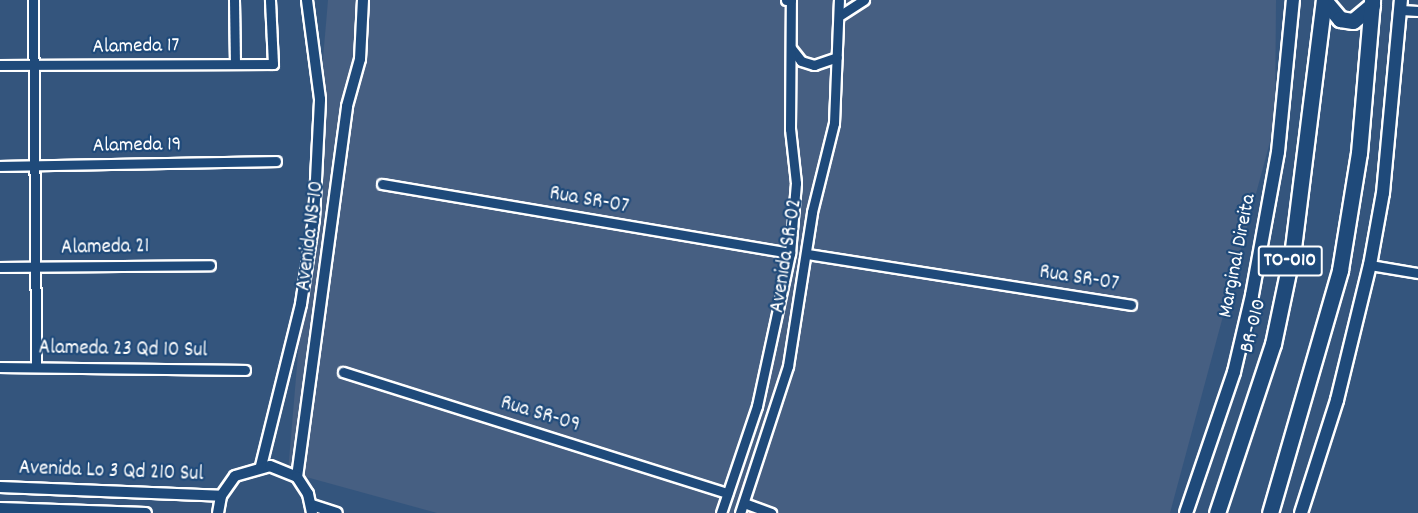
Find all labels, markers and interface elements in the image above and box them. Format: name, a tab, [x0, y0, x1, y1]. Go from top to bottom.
street label: Alameda 17	[92, 34, 180, 60]
street label: Alameda 19	[92, 133, 182, 159]
street label: Avenida NS-10	[292, 180, 330, 292]
street label: Rua SR-07	[547, 182, 631, 220]
street label: Marginal Direita	[1214, 192, 1262, 320]
street label: Avenida SR-02	[766, 197, 808, 315]
street label: Alameda 21	[61, 235, 149, 261]
road number: TO-010	[1257, 244, 1323, 278]
street label: Rua SR-07	[1037, 260, 1121, 298]
street label: BR-010	[1235, 296, 1273, 356]
street label: Alameda 23 Qd 10 Sul	[38, 336, 208, 364]
street label: Rua SR-09	[497, 391, 583, 439]
street label: Avenida Lo 3 Qd 210 Sul	[18, 456, 204, 488]

